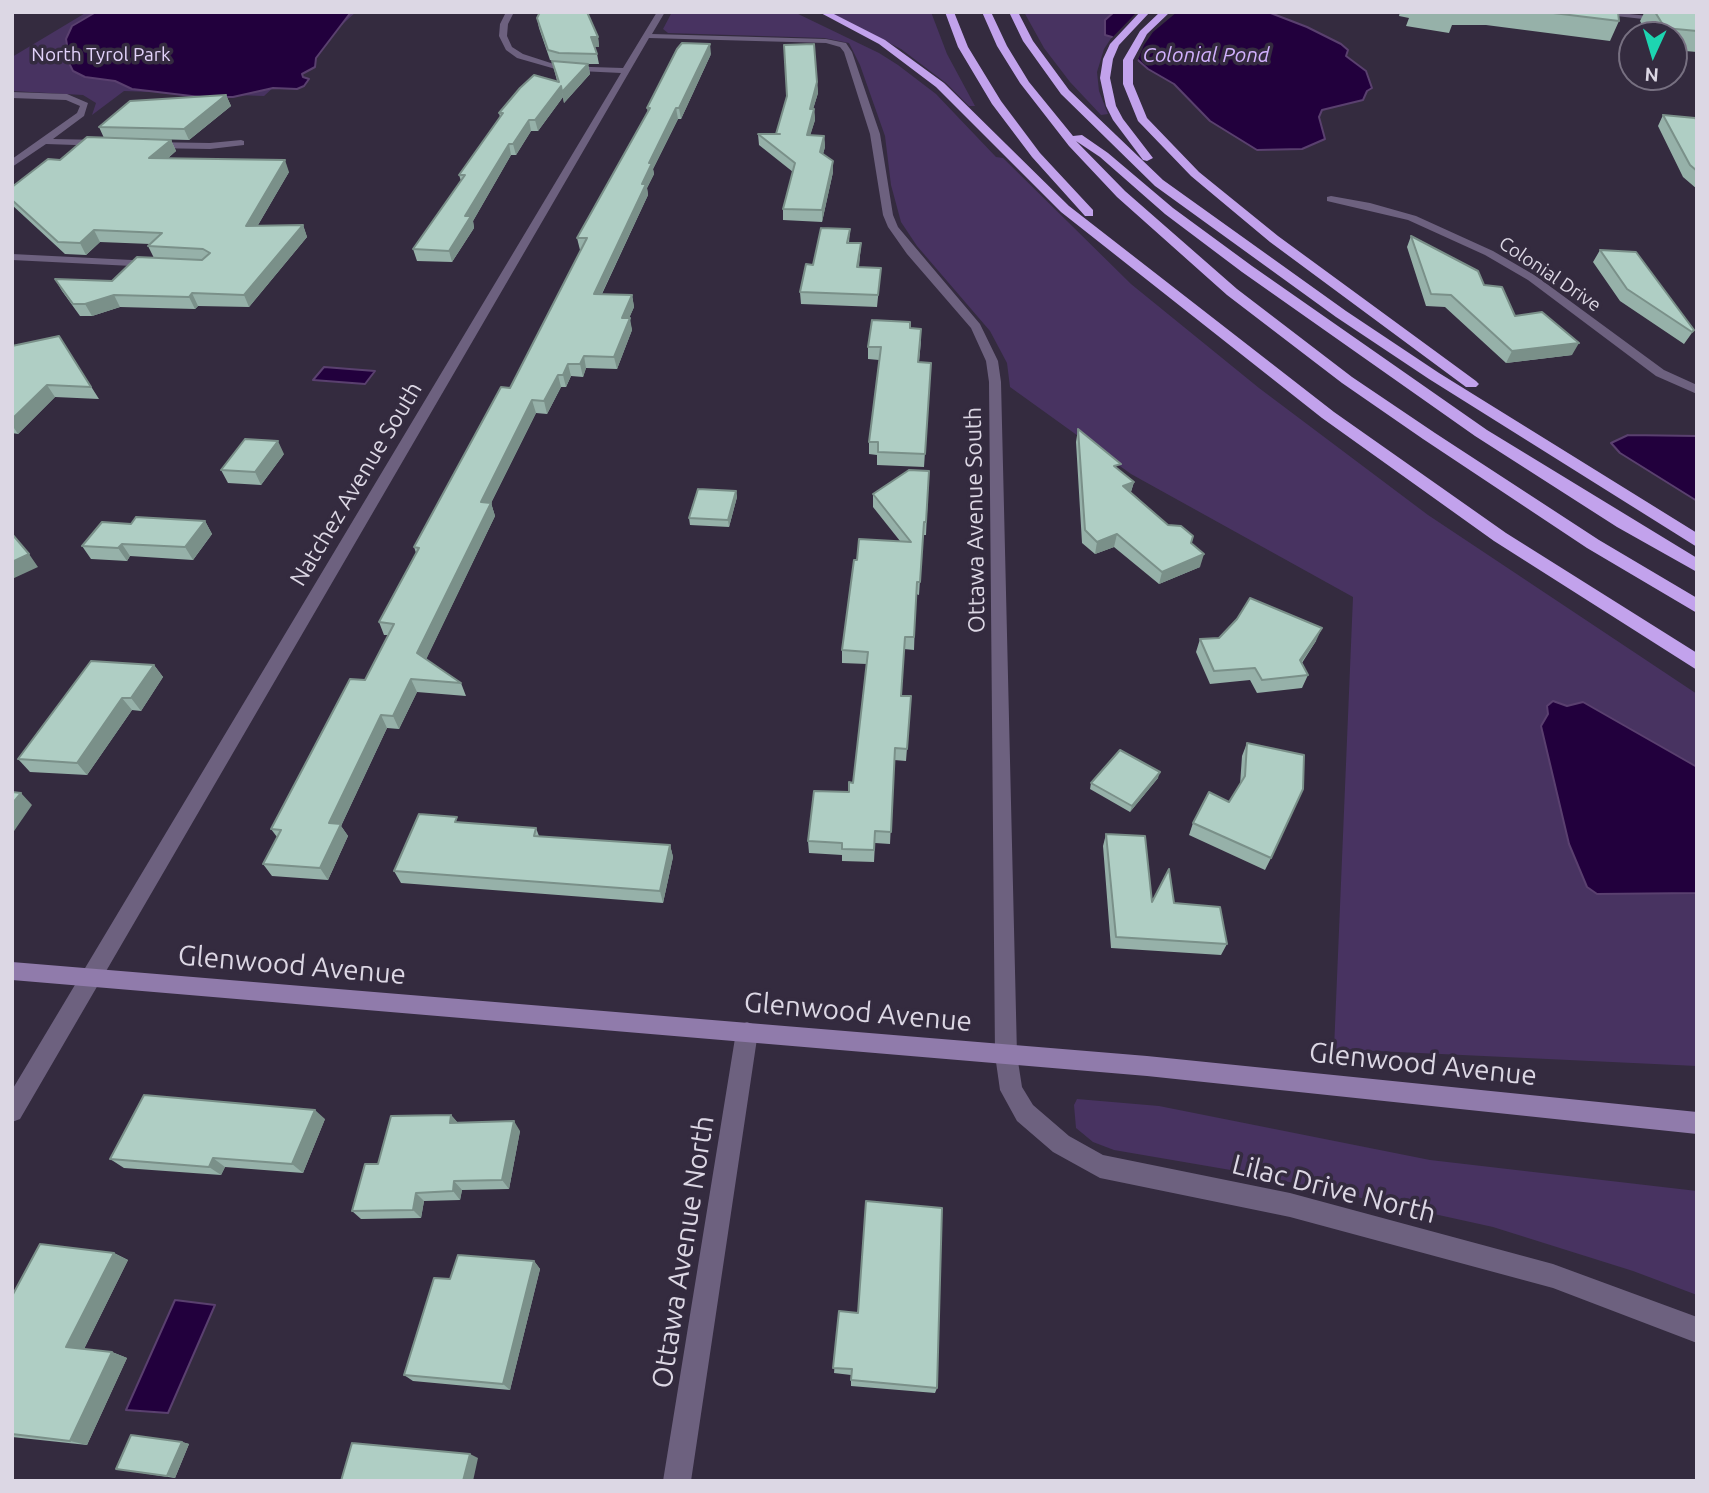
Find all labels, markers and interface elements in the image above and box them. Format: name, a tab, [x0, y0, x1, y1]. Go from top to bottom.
north arrow	[1618, 21, 1688, 91]
water label: Colonial Pond	[1142, 42, 1270, 68]
park label: North Tyrol Park	[31, 44, 171, 66]
text: N	[1644, 63, 1660, 86]
street label: Colonial Drive	[1495, 231, 1605, 317]
street label: Natchez Avenue South	[284, 377, 428, 591]
street label: Ottawa Avenue South	[959, 407, 991, 633]
street label: Glenwood Avenue	[177, 938, 407, 992]
street label: Glenwood Avenue	[743, 985, 973, 1039]
street label: Glenwood Avenue	[1307, 1035, 1539, 1093]
street label: Ottawa Avenue North	[645, 1113, 721, 1391]
street label: Lilac Drive North	[1229, 1147, 1439, 1231]

